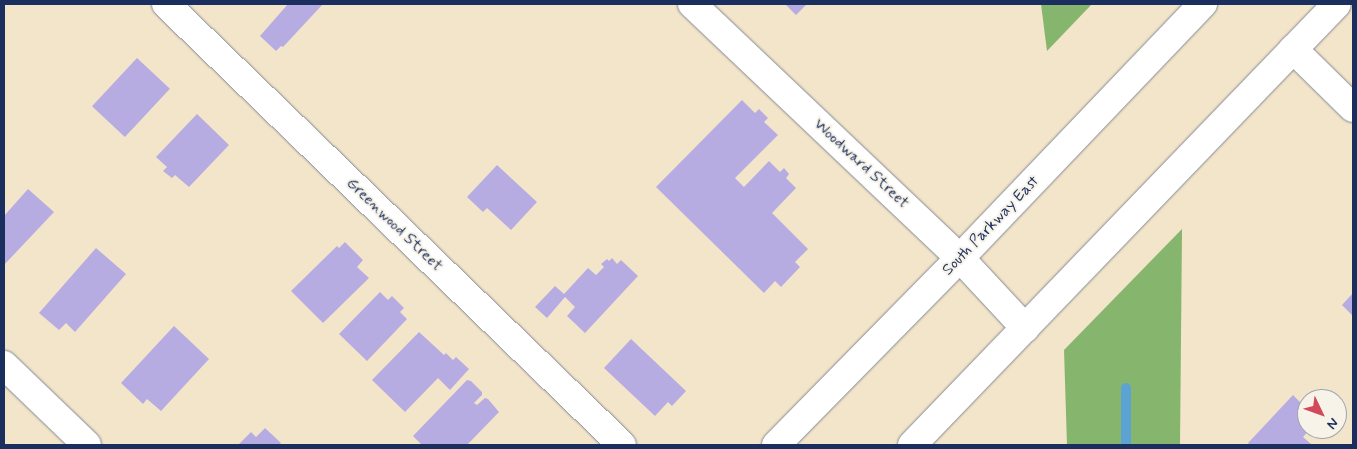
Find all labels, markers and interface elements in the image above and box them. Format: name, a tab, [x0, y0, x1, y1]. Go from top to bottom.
street label: Woodward Street	[810, 115, 912, 213]
street label: South Parkway East	[939, 172, 1043, 280]
street label: Greenwood Street	[342, 174, 446, 276]
north arrow	[1297, 389, 1347, 439]
text: N	[1323, 414, 1342, 433]

